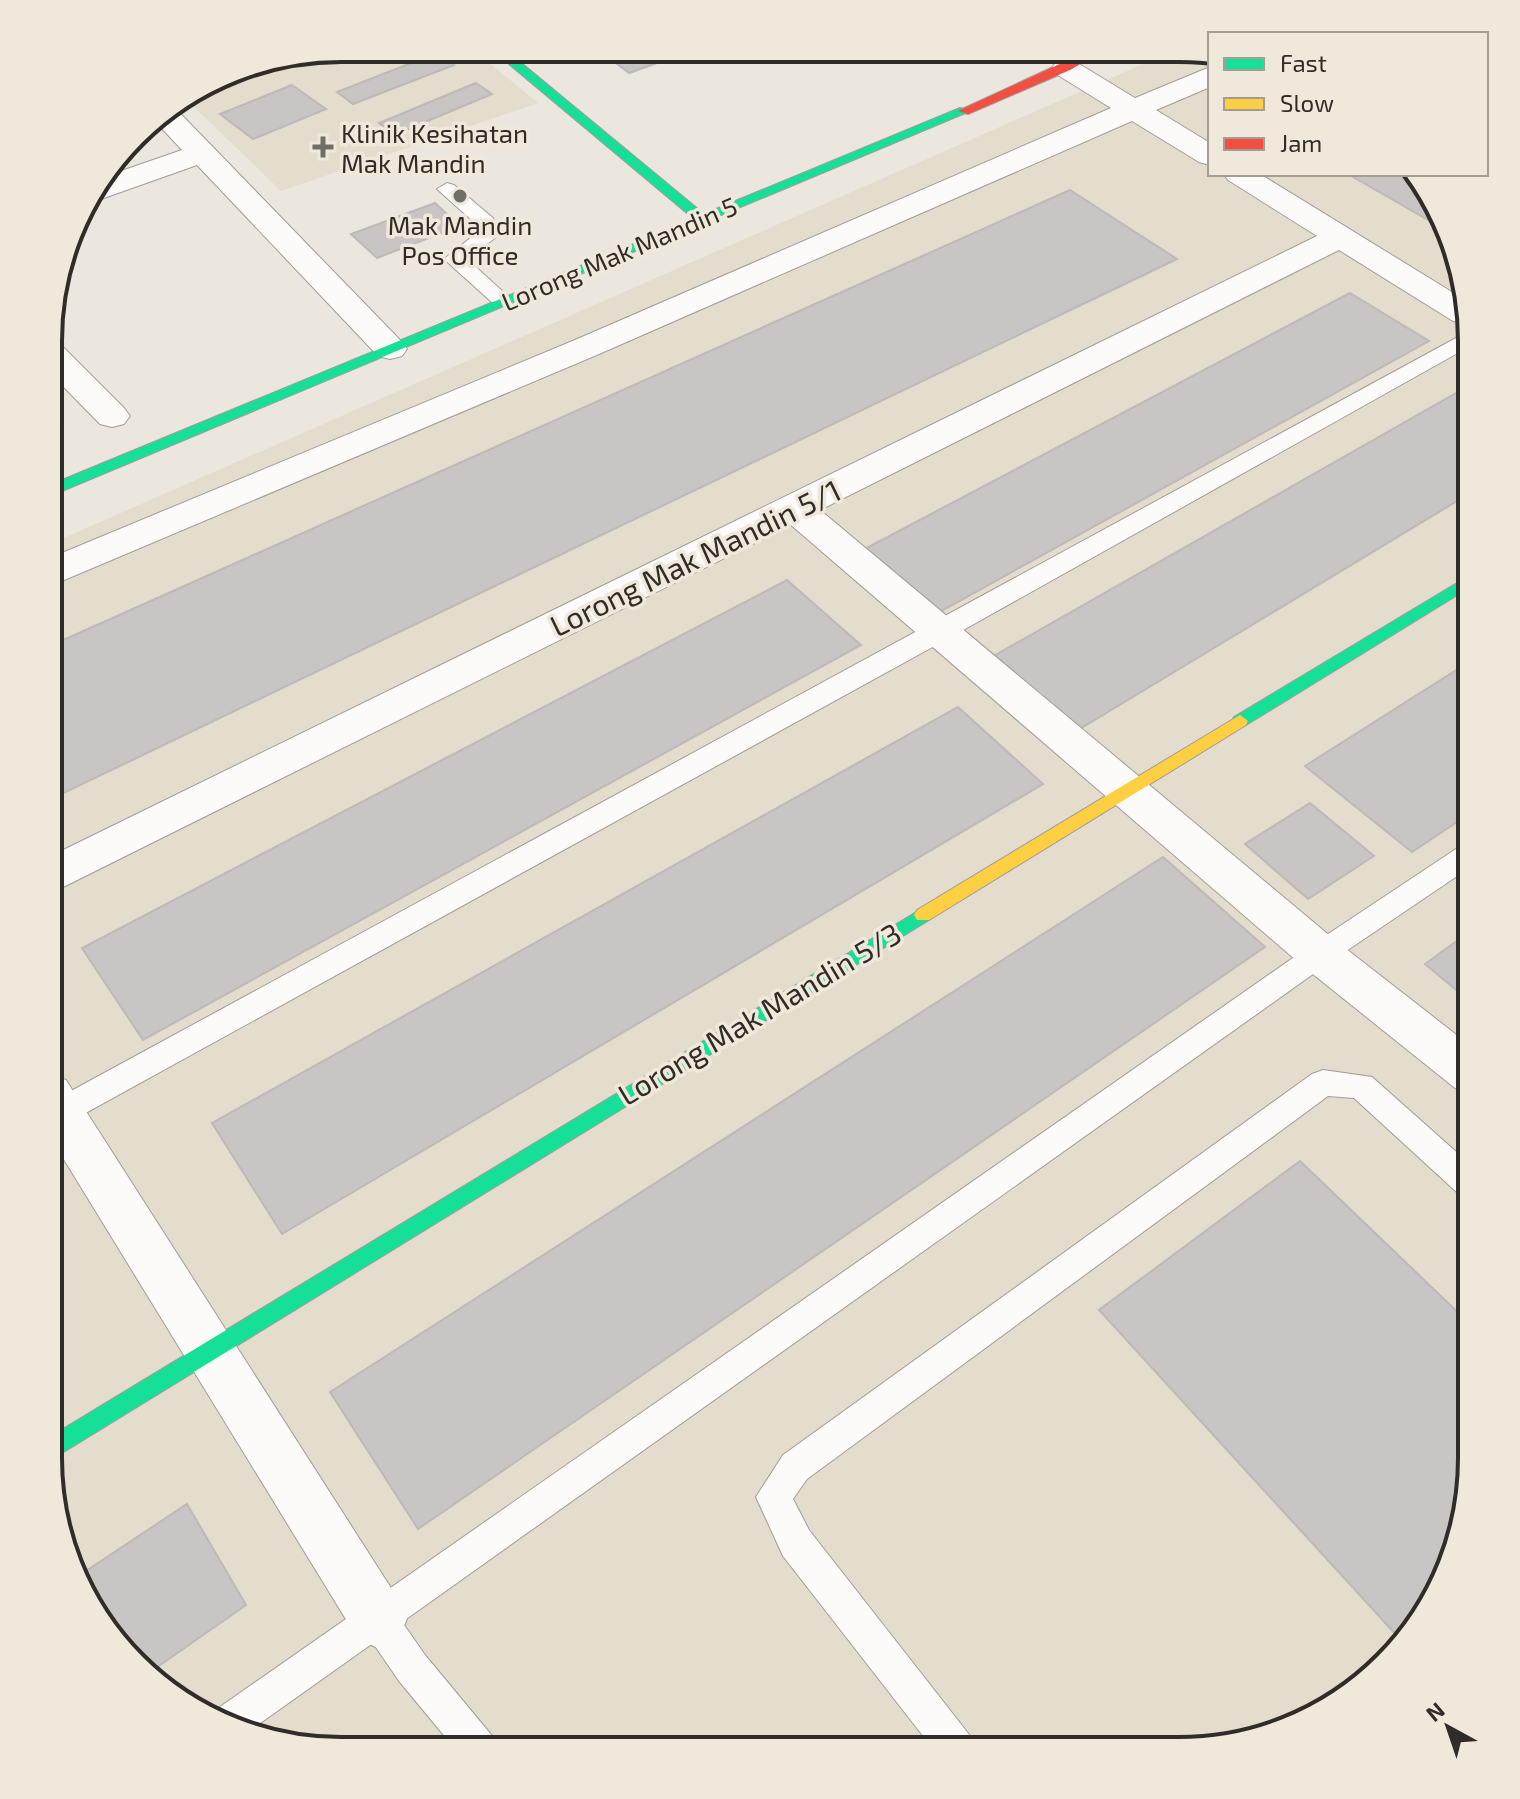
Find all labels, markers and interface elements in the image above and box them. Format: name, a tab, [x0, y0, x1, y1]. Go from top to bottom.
legend	[1208, 32, 1488, 176]
text: Fast	[1280, 48, 1327, 77]
text: Slow	[1280, 88, 1334, 117]
place label: Klinik Kesihatan Mak Mandin	[341, 117, 528, 178]
text: Jam	[1280, 128, 1322, 157]
marker: Klinik Kesihatan Mak Mandin	[312, 136, 334, 158]
marker: Mak Mandin Pos Office	[451, 187, 469, 205]
street label: Lorong Mak Mandin 5	[497, 189, 741, 317]
place label: Mak Mandin Pos Office	[388, 209, 532, 270]
street label: Lorong Mak Mandin 5/1	[544, 471, 846, 643]
street label: Lorong Mak Mandin 5/3	[611, 914, 907, 1112]
north arrow	[1408, 1687, 1488, 1767]
text: N	[1420, 1696, 1449, 1726]

